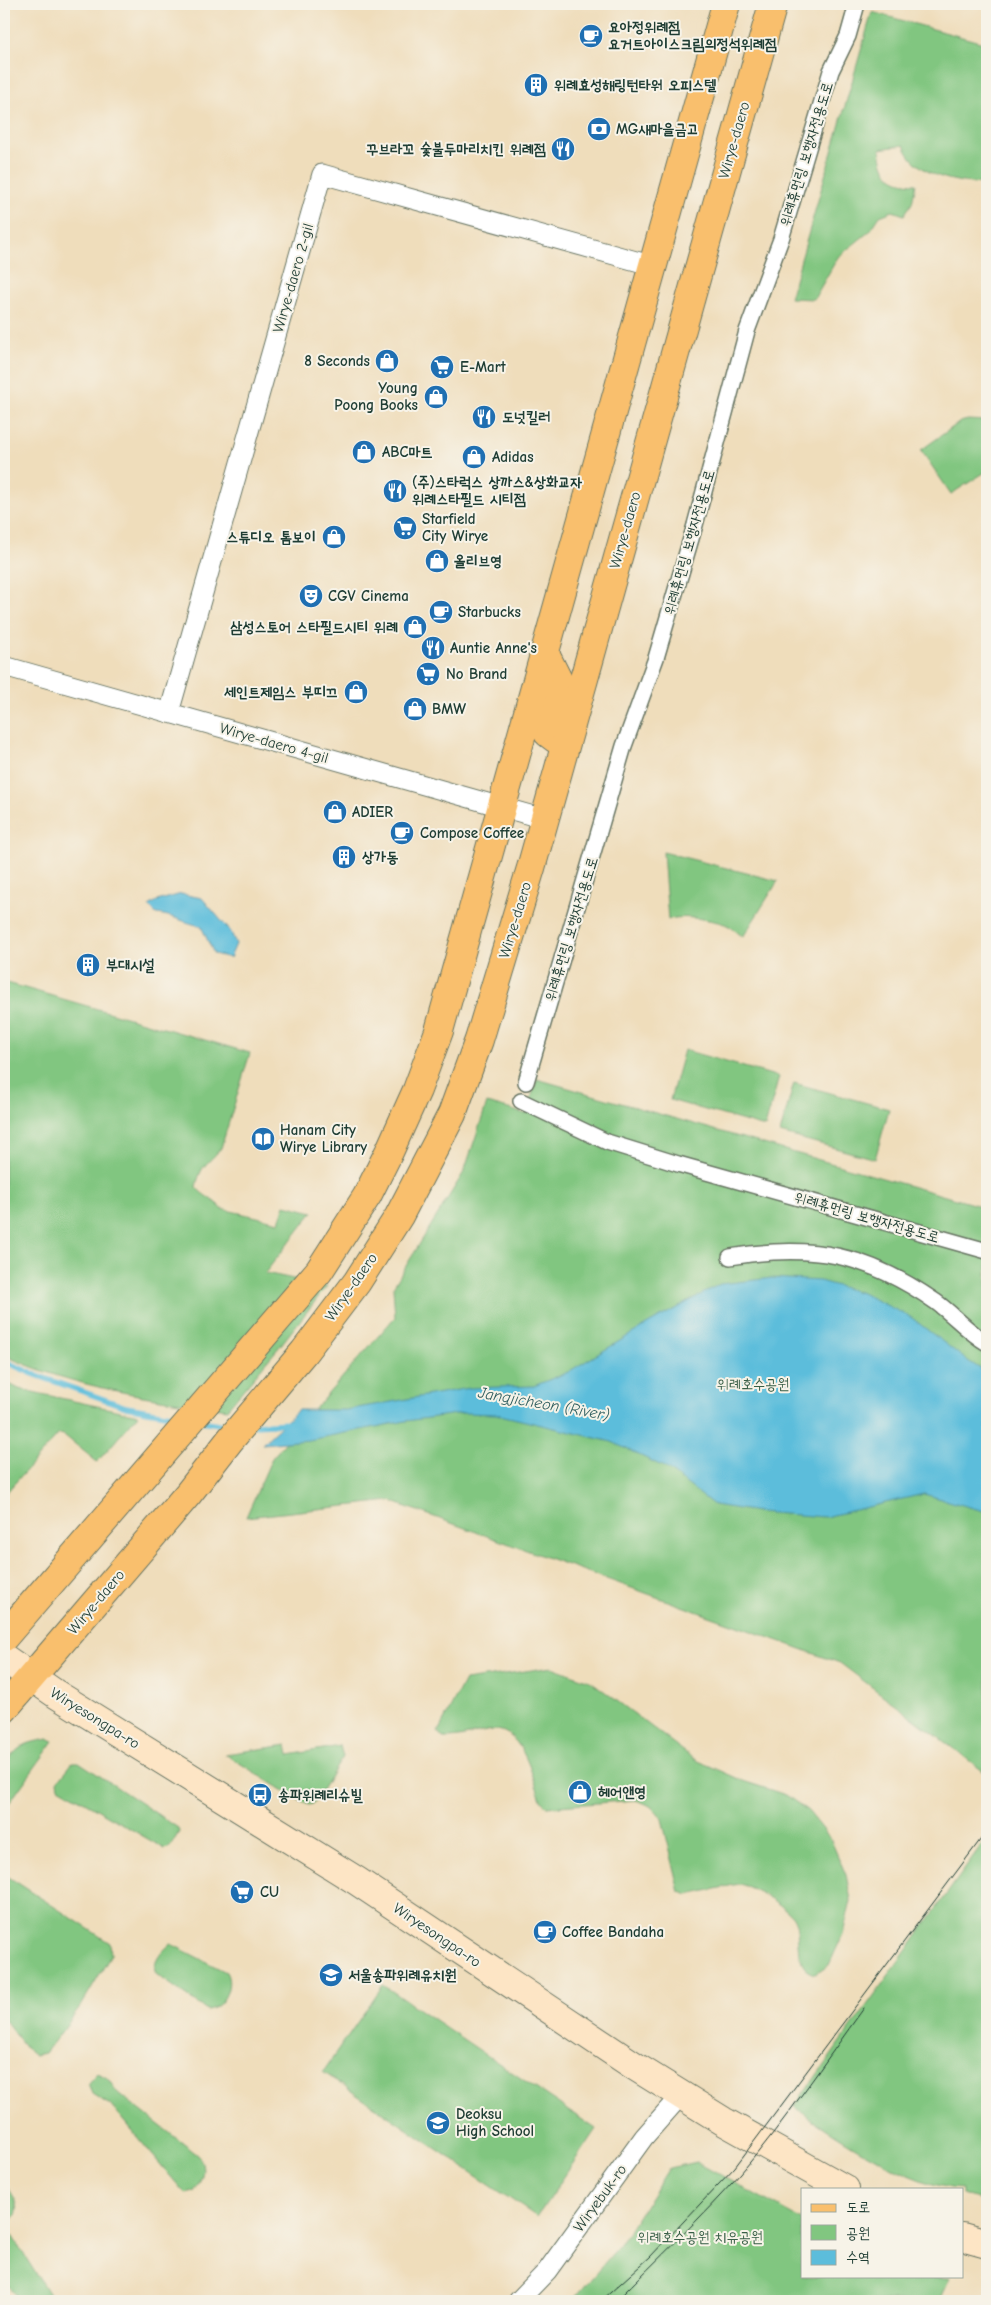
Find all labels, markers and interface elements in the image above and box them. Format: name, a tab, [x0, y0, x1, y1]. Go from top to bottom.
place label: 요아정위례점 요거트아이스크림의정석위례점	[608, 18, 777, 53]
cafe icon: 요아정위례점 요거트아이스크림의정석위례점	[578, 23, 604, 49]
building icon: 위례효성해링턴타워 오피스텔	[523, 72, 549, 98]
place label: 위례효성해링턴타워 오피스텔	[554, 76, 716, 94]
street label: 위례휴먼링 보행자전용도로	[775, 80, 837, 228]
street label: Wirye-daero	[714, 99, 754, 181]
bank icon: MG새마을금고	[586, 116, 612, 142]
place label: MG새마을금고	[616, 120, 699, 138]
restaurant icon: 꾸브라꼬 숯불두마리치킨 위례점	[550, 136, 576, 162]
place label: 꾸브라꼬 숯불두마리치킨 위례점	[366, 140, 546, 158]
street label: Wirye-daero 2-gil	[269, 221, 317, 335]
shop icon: 8 Seconds	[374, 348, 400, 374]
place label: 8 Seconds	[304, 352, 370, 370]
supermarket icon: E-Mart	[429, 354, 455, 380]
place label: E-Mart	[460, 358, 507, 376]
place label: Young Poong Books	[334, 379, 418, 414]
shop icon: Young Poong Books	[423, 384, 449, 410]
restaurant icon: 도넛킬러	[471, 404, 497, 430]
place label: 도넛킬러	[502, 408, 550, 426]
shop icon: ABC마트	[351, 439, 377, 465]
place label: ABC마트	[382, 443, 433, 461]
shop icon: Adidas	[461, 444, 487, 470]
place label: Adidas	[492, 448, 534, 466]
street label: 위례휴먼링 보행자전용도로	[660, 467, 718, 617]
place label: (주)스타럭스 상까스&상화교자 위례스타필드 시티점	[412, 473, 582, 508]
restaurant icon: (주)스타럭스 상까스&상화교자 위례스타필드 시티점	[382, 478, 408, 504]
street label: Wirye-daero	[605, 489, 645, 571]
place label: Starfield City Wirye	[422, 510, 488, 545]
supermarket icon: Starfield City Wirye	[392, 515, 418, 541]
shop icon: 스튜디오 톰보이	[321, 524, 347, 550]
place label: 스튜디오 톰보이	[226, 528, 316, 546]
shop icon: 올리브영	[424, 548, 450, 574]
place label: 올리브영	[454, 552, 502, 570]
theatre icon: CGV Cinema	[298, 583, 324, 609]
place label: CGV Cinema	[328, 587, 409, 605]
cafe icon: Starbucks	[428, 599, 454, 625]
place label: Starbucks	[458, 603, 521, 621]
shop icon: 삼성스토어 스타필드시티 위례	[402, 614, 428, 640]
place label: 삼성스토어 스타필드시티 위례	[229, 618, 398, 636]
restaurant icon: Auntie Anne's	[420, 635, 446, 661]
place label: Auntie Anne's	[450, 639, 537, 657]
supermarket icon: No Brand	[415, 661, 441, 687]
place label: No Brand	[446, 665, 507, 683]
shop icon: 세인트제임스 부띠끄	[343, 679, 369, 705]
place label: 세인트제임스 부띠끄	[224, 683, 338, 701]
shop icon: BMW	[402, 696, 428, 722]
place label: BMW	[432, 700, 466, 718]
street label: Wirye-daero 4-gil	[218, 719, 330, 767]
shop icon: ADIER	[322, 799, 348, 825]
place label: ADIER	[352, 803, 393, 821]
cafe icon: Compose Coffee	[389, 820, 415, 846]
place label: Compose Coffee	[420, 824, 524, 842]
building icon: 상가동	[331, 844, 357, 870]
place label: 상가동	[362, 848, 398, 866]
street label: 위례휴먼링 보행자전용도로	[540, 855, 602, 1003]
street label: Wirye-daero	[495, 879, 535, 961]
building icon: 부대시설	[75, 952, 101, 978]
place label: 부대시설	[106, 956, 155, 974]
place label: Hanam City Wirye Library	[280, 1121, 367, 1156]
library icon: Hanam City Wirye Library	[250, 1126, 276, 1152]
street label: 위례휴먼링 보행자전용도로	[792, 1188, 942, 1246]
street label: Wirye-daero	[321, 1249, 381, 1325]
park label: 위례호수공원	[717, 1375, 789, 1393]
water label: Jangjicheon (River)	[476, 1383, 611, 1424]
street label: Wirye-daero	[64, 1566, 128, 1638]
street label: Wiryesongpa-ro	[47, 1683, 143, 1753]
shop icon: 헤어앤영	[567, 1779, 593, 1805]
bus stop icon: 송파위례리슈빌	[247, 1782, 273, 1808]
place label: 헤어앤영	[598, 1783, 646, 1801]
place label: 송파위례리슈빌	[278, 1786, 363, 1804]
supermarket icon: CU	[229, 1879, 255, 1905]
place label: CU	[260, 1883, 279, 1901]
street label: Wiryesongpa-ro	[390, 1899, 484, 1971]
cafe icon: Coffee Bandaha	[532, 1919, 558, 1945]
place label: Coffee Bandaha	[562, 1923, 664, 1941]
school or university icon: 서울송파위례유치원	[318, 1962, 344, 1988]
place label: 서울송파위례유치원	[348, 1966, 457, 1984]
place label: Deoksu High School	[456, 2105, 534, 2140]
school or university icon: Deoksu High School	[425, 2110, 451, 2136]
street label: Wiryebuk-ro	[570, 2161, 631, 2235]
legend	[801, 2188, 964, 2278]
text: 도로	[846, 2198, 870, 2216]
text: 공원	[846, 2224, 870, 2242]
park label: 위례호수공원 치유공원	[637, 2228, 763, 2246]
text: 수역	[846, 2248, 870, 2266]

